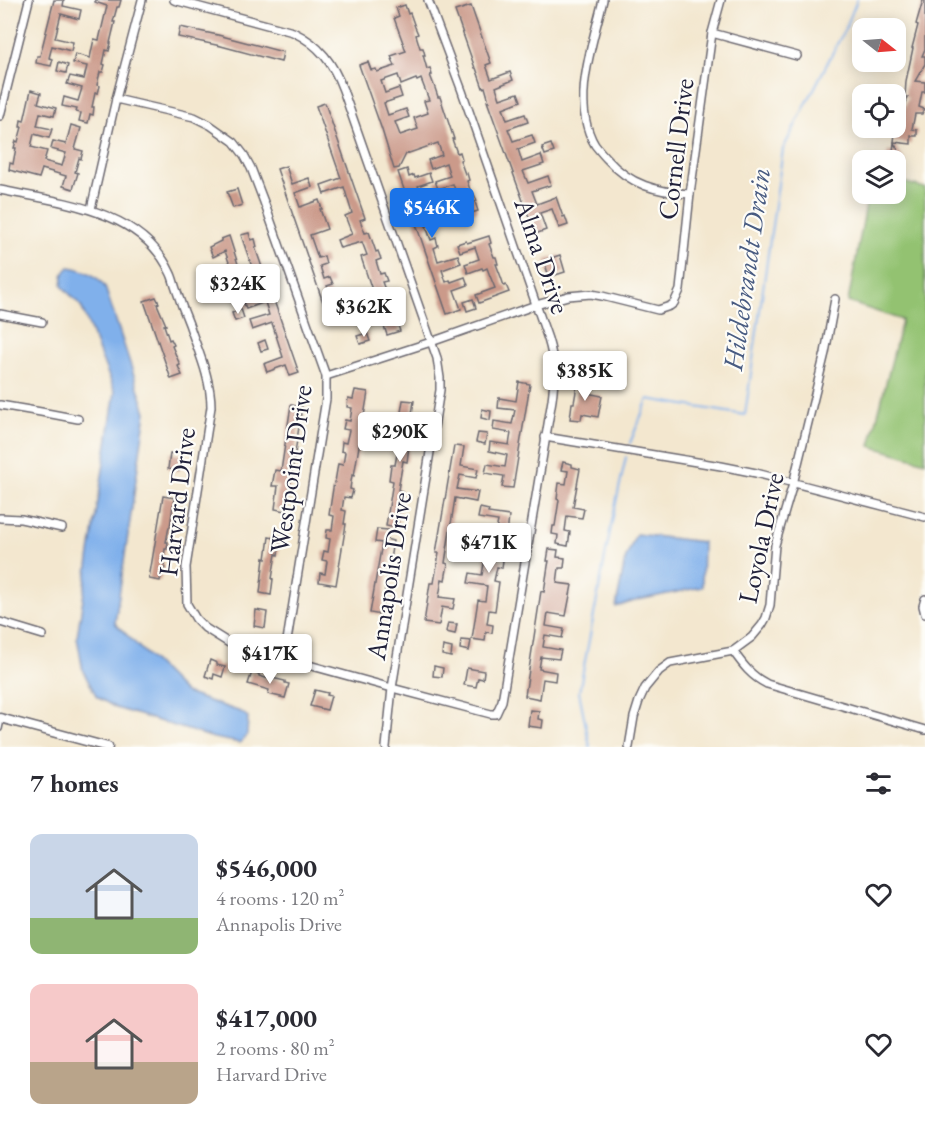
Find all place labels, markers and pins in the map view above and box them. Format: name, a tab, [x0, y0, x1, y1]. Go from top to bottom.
pin: $546K	[390, 188, 474, 239]
pin: $324K	[196, 264, 280, 315]
pin: $362K	[322, 287, 406, 338]
pin: $385K	[543, 351, 627, 402]
pin: $290K	[358, 412, 442, 463]
pin: $471K	[447, 523, 531, 574]
pin: $417K	[228, 634, 312, 685]

